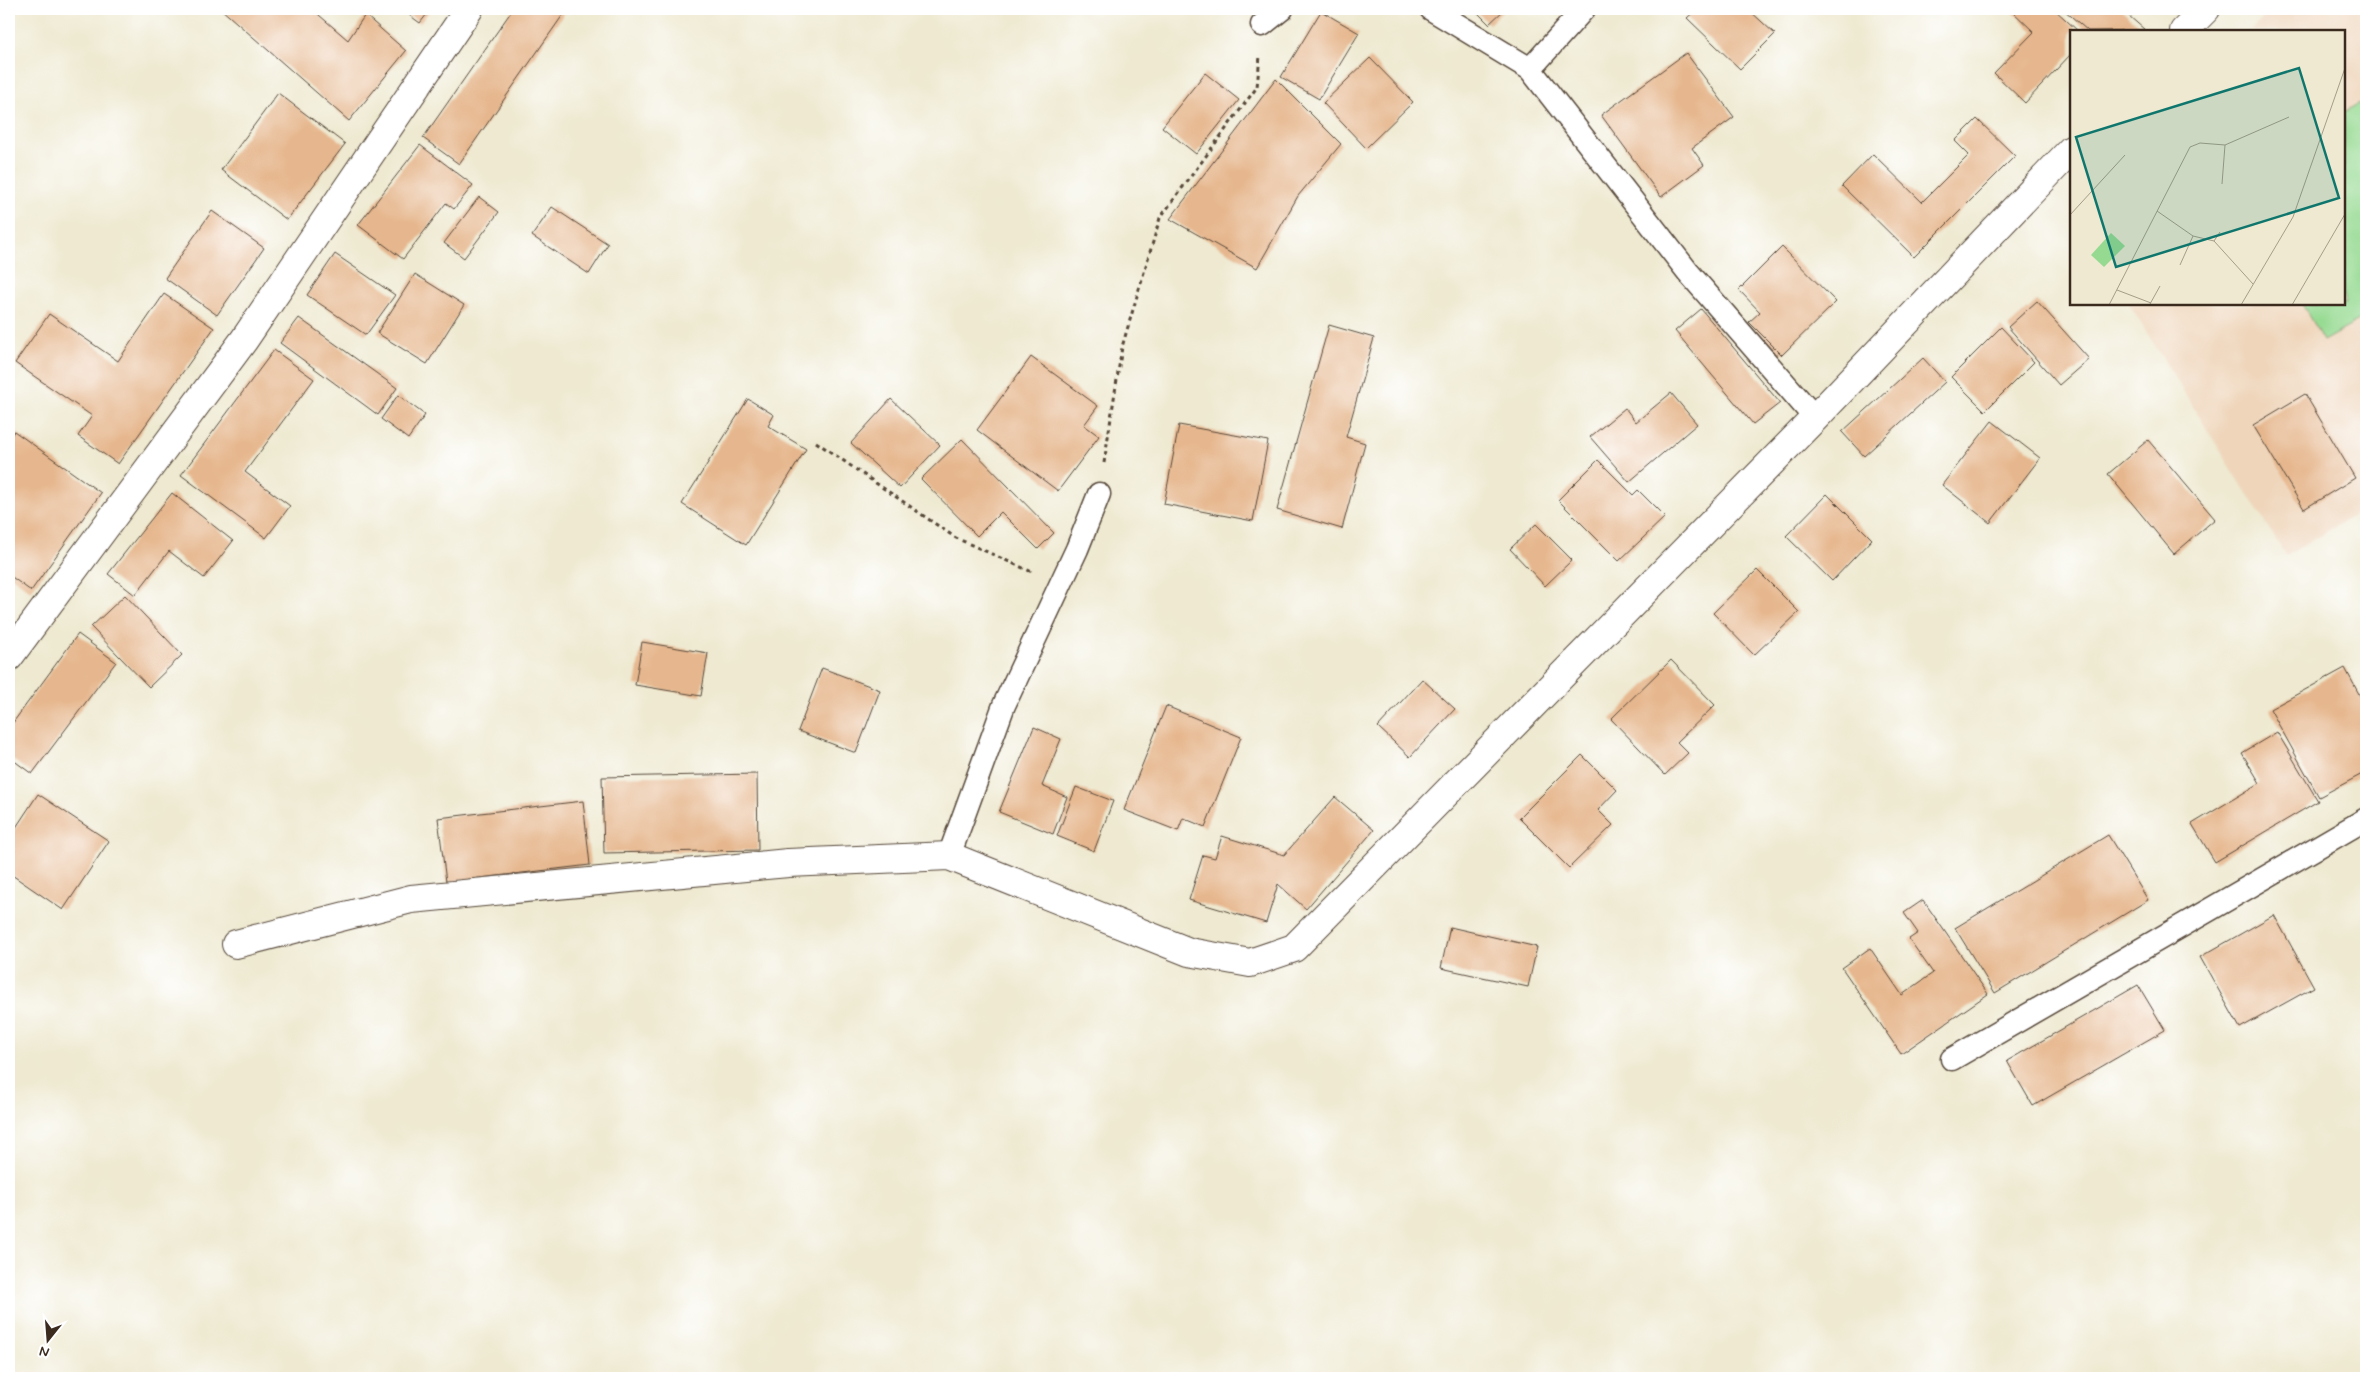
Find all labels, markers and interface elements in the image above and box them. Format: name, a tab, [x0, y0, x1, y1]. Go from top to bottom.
inset map	[2070, 30, 2345, 305]
north arrow	[22, 1314, 72, 1364]
text: N	[37, 1342, 52, 1361]

